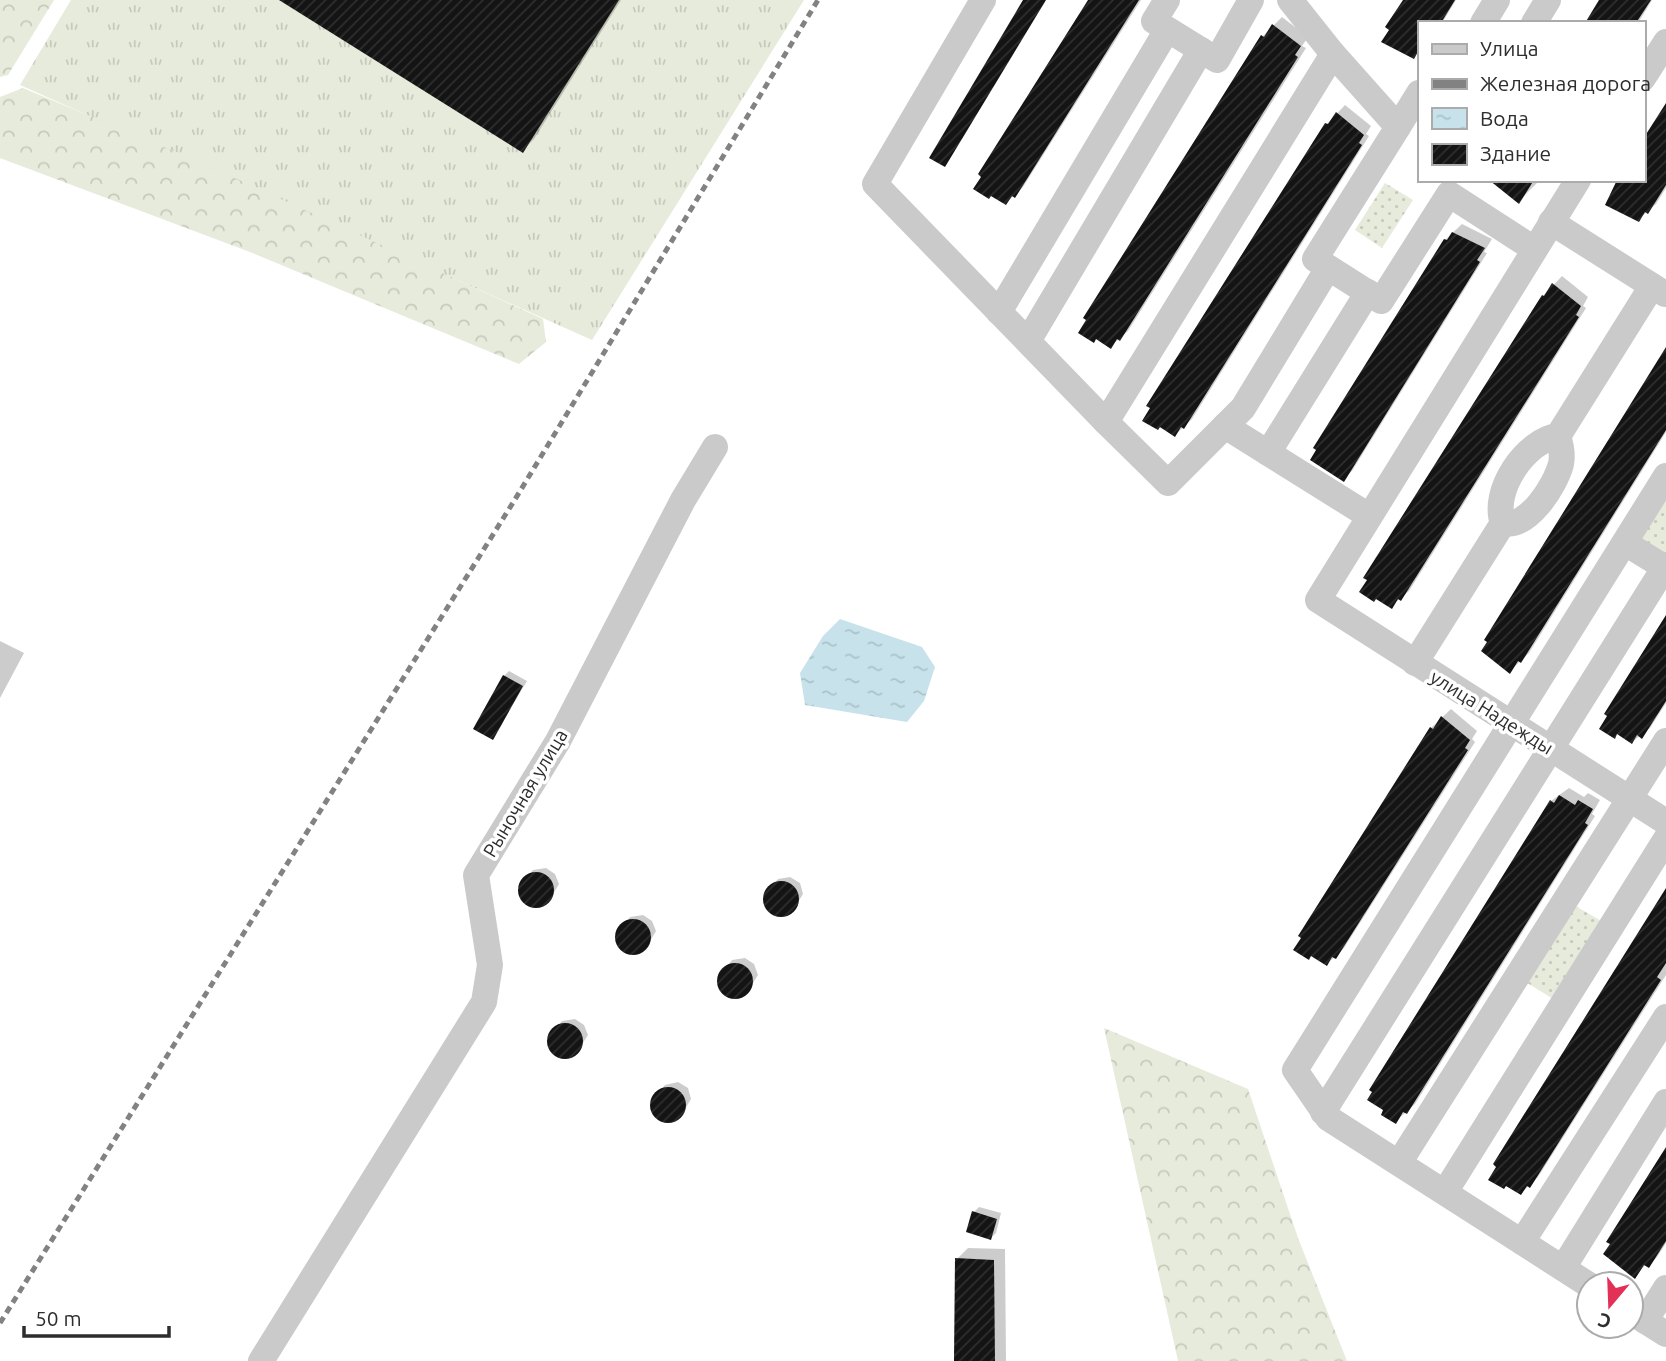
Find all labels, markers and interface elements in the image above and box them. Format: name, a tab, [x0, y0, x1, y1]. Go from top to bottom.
legend	[1418, 21, 1645, 182]
text: Улица	[1480, 36, 1538, 60]
text: Железная дорога	[1480, 71, 1651, 95]
text: Вода	[1480, 106, 1529, 130]
text: Здание	[1480, 141, 1551, 165]
street label: улица Надежды	[1426, 665, 1558, 759]
street label: Рыночная улица	[478, 725, 572, 861]
north arrow	[1575, 1270, 1645, 1340]
scale bar	[24, 1294, 170, 1338]
text: 50 m	[35, 1306, 82, 1330]
text: С	[1595, 1309, 1614, 1333]

